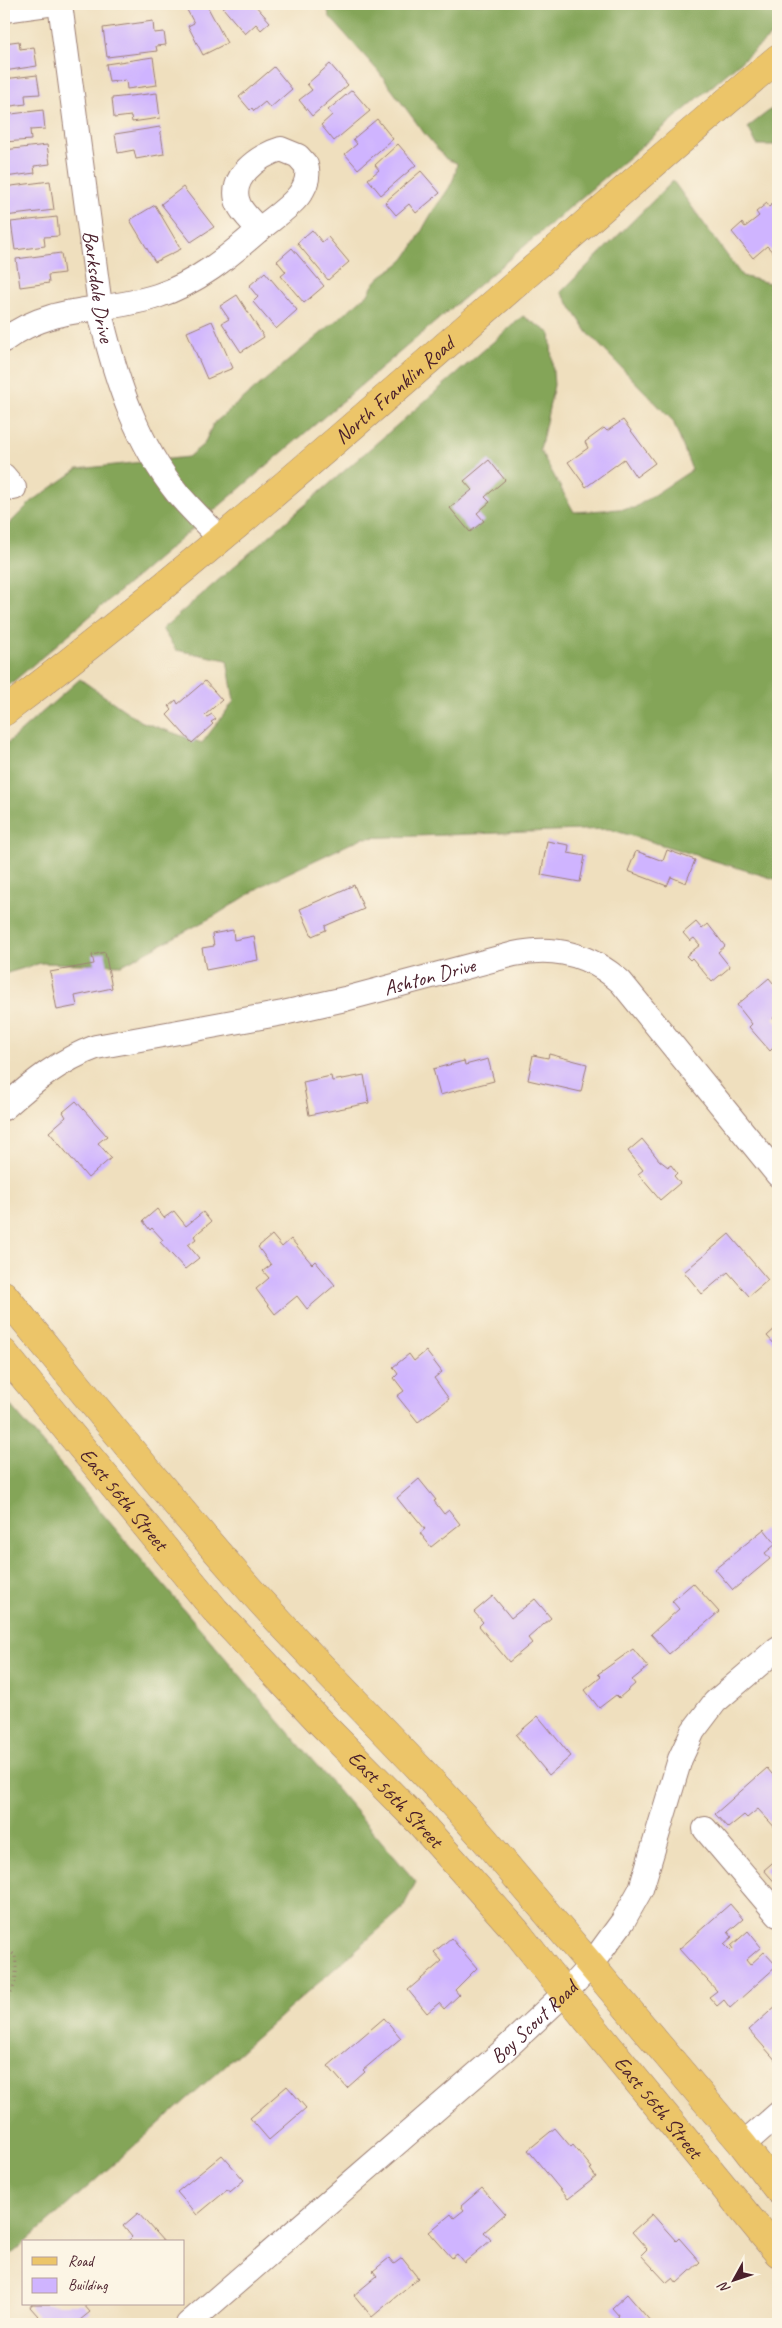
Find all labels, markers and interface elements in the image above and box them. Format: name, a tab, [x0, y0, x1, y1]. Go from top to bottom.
street label: Barksdale Drive	[77, 229, 120, 346]
street label: North Franklin Road	[329, 329, 462, 449]
street label: Ashton Drive	[381, 952, 479, 1001]
street label: East 56th Street	[74, 1442, 175, 1557]
street label: East 56th Street	[343, 1745, 450, 1854]
street label: Boy Scout Road	[485, 1973, 585, 2069]
street label: East 56th Street	[609, 2050, 709, 2165]
legend	[22, 2240, 185, 2306]
text: Road	[68, 2252, 95, 2271]
north arrow	[710, 2256, 760, 2306]
text: Building	[68, 2276, 108, 2295]
text: N	[714, 2277, 734, 2297]

